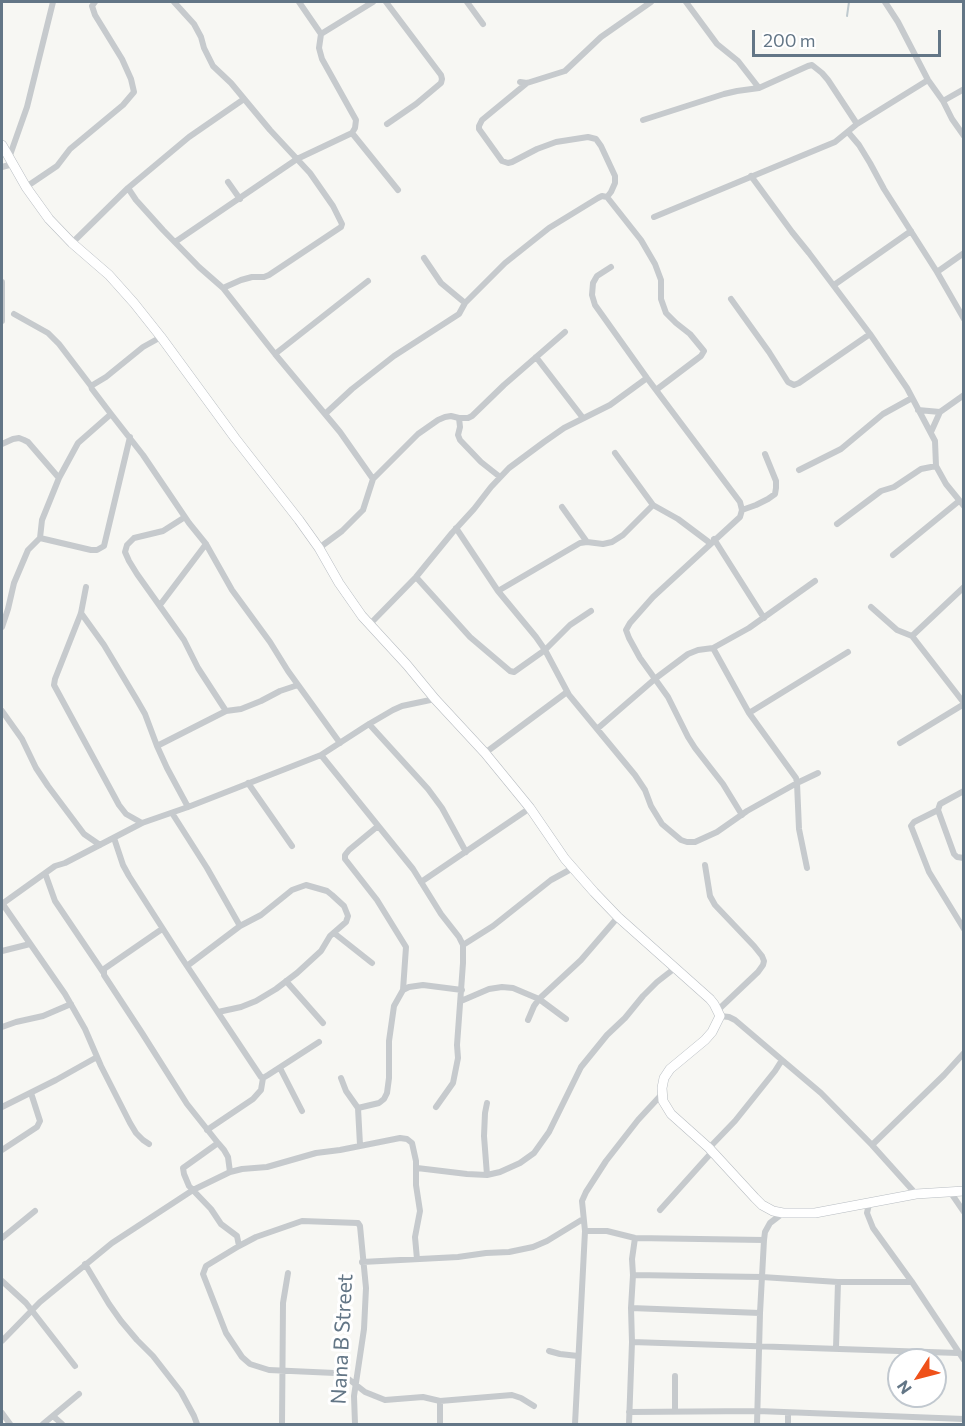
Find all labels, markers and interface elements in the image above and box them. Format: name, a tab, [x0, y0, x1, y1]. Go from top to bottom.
scale bar	[755, 18, 944, 56]
text: 200 m	[763, 29, 816, 51]
street label: Nana B Street	[326, 1273, 358, 1405]
north arrow	[887, 1348, 947, 1408]
text: N	[892, 1377, 915, 1398]

